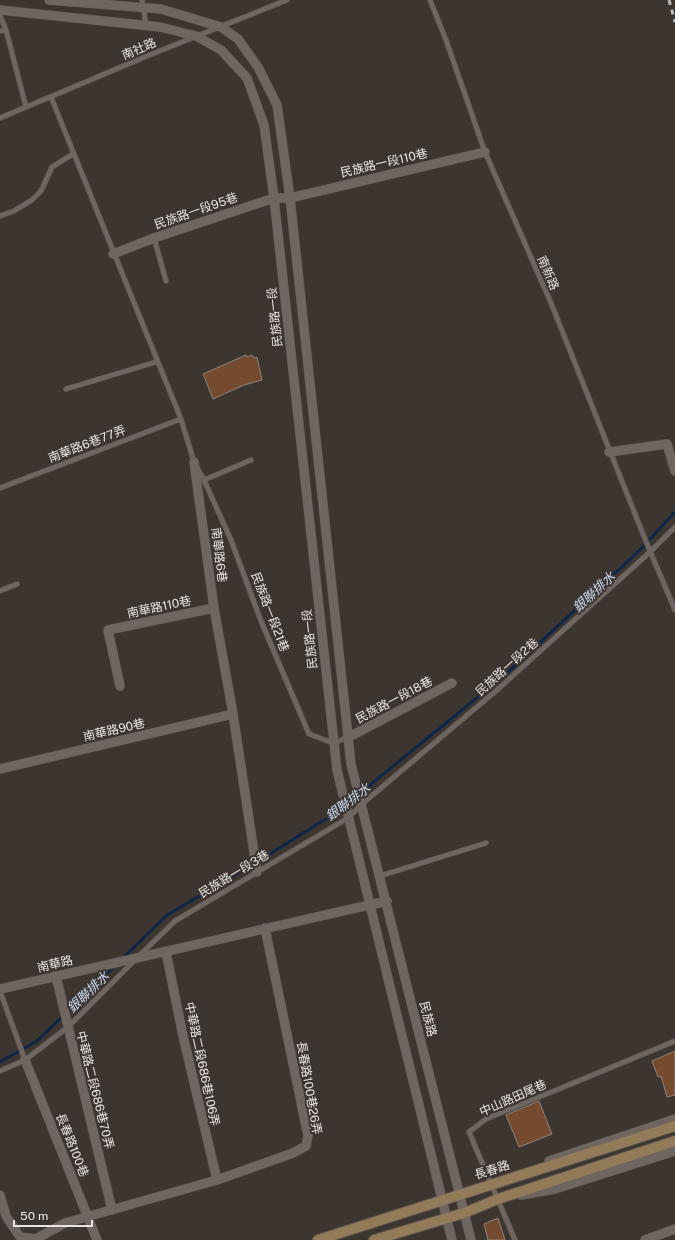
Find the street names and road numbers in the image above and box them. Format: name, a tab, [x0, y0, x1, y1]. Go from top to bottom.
street label: 南社路	[120, 36, 158, 62]
street label: 民族路一段110巷	[339, 146, 429, 180]
street label: 民族路一段95巷	[153, 190, 239, 232]
street label: 南新路	[535, 254, 561, 292]
street label: 民族路一段	[265, 286, 285, 348]
street label: 南華路6巷77弄	[46, 423, 128, 465]
street label: 南華路6巷	[209, 527, 229, 583]
street label: 民族路一段21巷	[248, 570, 292, 654]
street label: 南華路110巷	[126, 593, 192, 621]
street label: 民族路一段	[300, 608, 320, 670]
street label: 民族路一段2巷	[473, 635, 541, 699]
street label: 民族路一段18巷	[353, 674, 435, 726]
street label: 南華路90巷	[82, 716, 146, 744]
street label: 民族路一段3巷	[196, 848, 272, 900]
street label: 南華路	[36, 953, 74, 975]
street label: 民族路	[417, 1000, 439, 1038]
street label: 中華路二段686巷106弄	[182, 1001, 222, 1127]
street label: 中華路二段686巷70弄	[74, 1030, 116, 1150]
street label: 長春路100巷26弄	[294, 1040, 324, 1136]
street label: 中山路田尾巷	[477, 1077, 549, 1119]
street label: 長春路100巷	[53, 1111, 91, 1179]
street label: 長春路	[473, 1158, 511, 1182]

